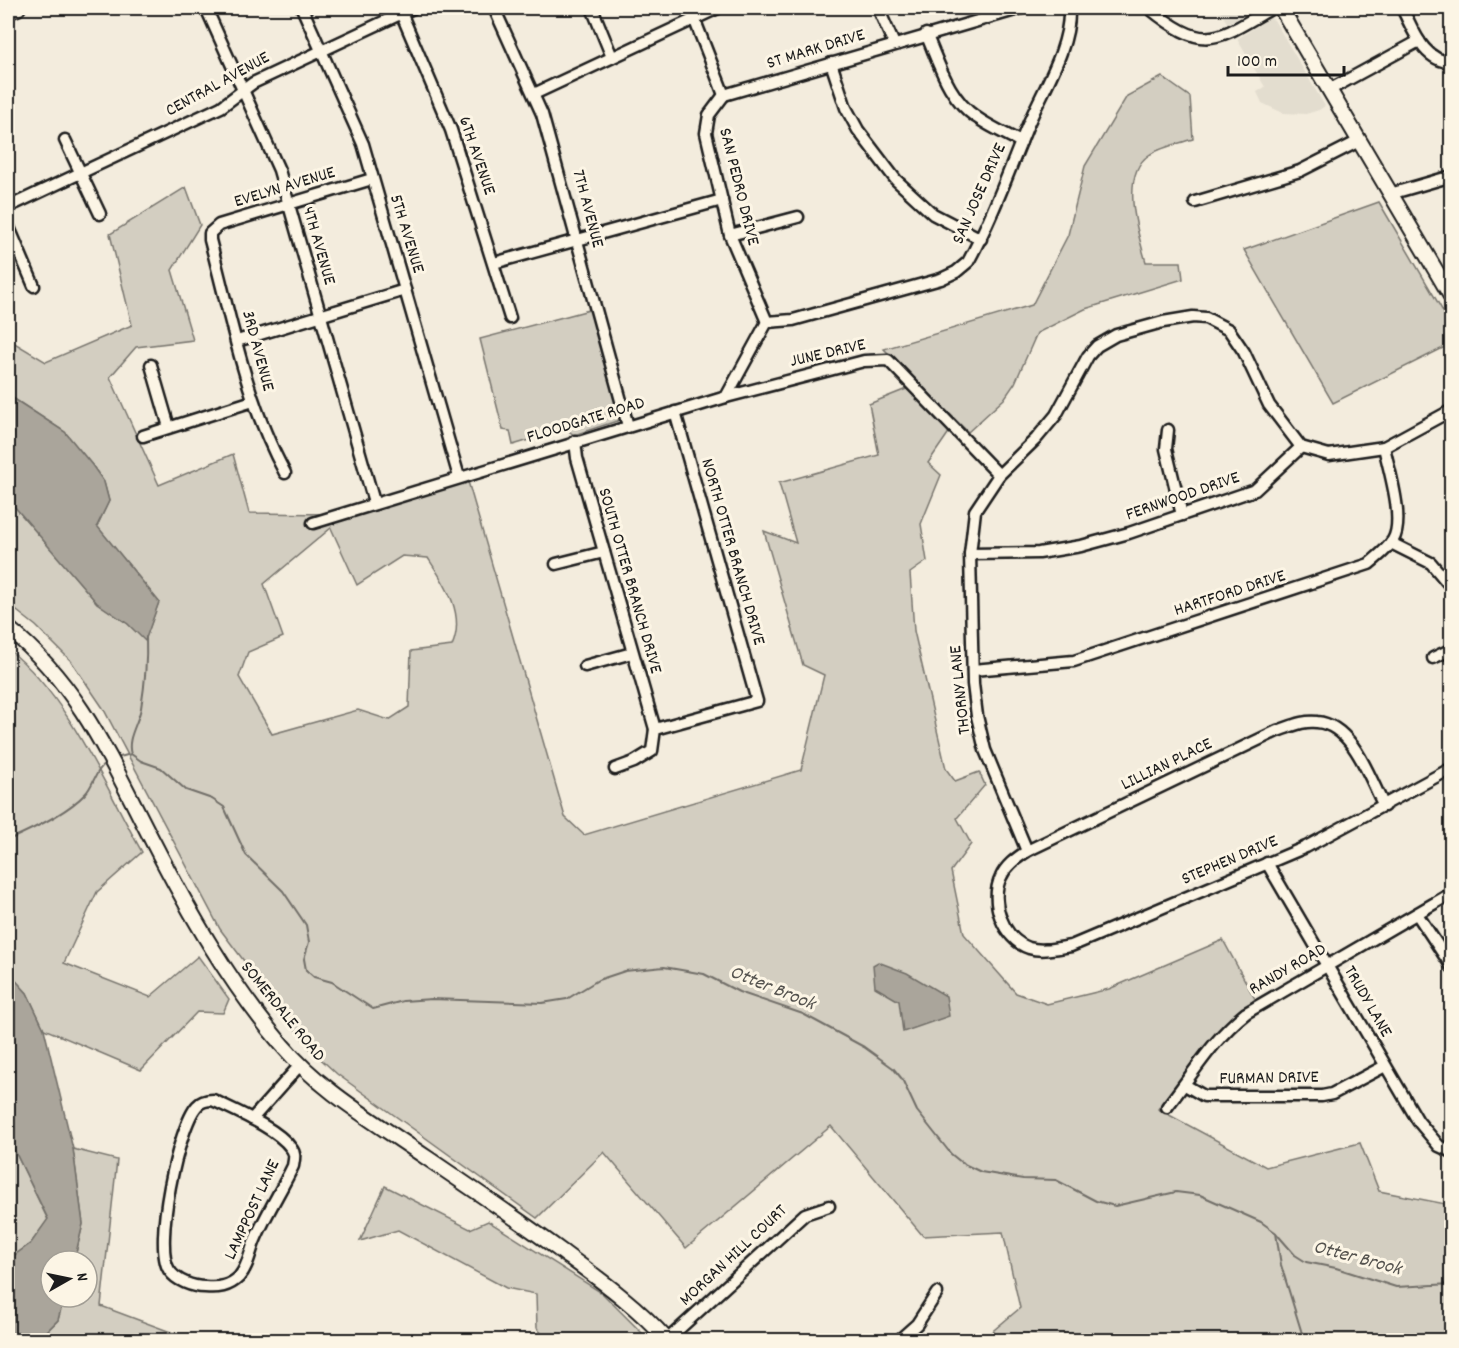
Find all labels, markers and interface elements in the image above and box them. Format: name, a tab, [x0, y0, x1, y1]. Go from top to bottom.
street label: ST MARK DRIVE	[764, 23, 868, 77]
scale bar	[1228, 39, 1344, 77]
street label: CENTRAL AVENUE	[161, 46, 275, 124]
text: 100 m	[1237, 50, 1277, 75]
street label: 6TH AVENUE	[451, 113, 501, 199]
street label: SAN PEDRO DRIVE	[711, 126, 765, 248]
street label: SAN JOSE DRIVE	[947, 139, 1013, 249]
street label: EVELYN AVENUE	[231, 161, 339, 215]
street label: 7TH AVENUE	[565, 167, 609, 251]
street label: 5TH AVENUE	[382, 191, 430, 277]
street label: 4TH AVENUE	[295, 204, 341, 288]
street label: 3RD AVENUE	[234, 308, 280, 394]
street label: JUNE DRIVE	[788, 333, 868, 375]
street label: FLOODGATE ROAD	[524, 391, 648, 451]
street label: NORTH OTTER BRANCH DRIVE	[693, 456, 771, 648]
street label: FERNWOOD DRIVE	[1123, 466, 1243, 528]
street label: SOUTH OTTER BRANCH DRIVE	[591, 485, 667, 677]
street label: HARTFORD DRIVE	[1171, 564, 1289, 624]
street label: THORNY LANE	[944, 644, 978, 736]
street label: LILLIAN PLACE	[1117, 732, 1217, 798]
street label: STEPHEN DRIVE	[1178, 829, 1282, 893]
street label: RANDY ROAD	[1245, 938, 1331, 1002]
street label: SOMERDALE ROAD	[234, 956, 330, 1068]
water label: Otter Brook	[725, 959, 821, 1019]
street label: TRUDY LANE	[1336, 962, 1398, 1042]
street label: FURMAN DRIVE	[1219, 1066, 1319, 1092]
street label: LAMPPOST LANE	[219, 1156, 287, 1264]
street label: MORGAN HILL COURT	[675, 1199, 793, 1313]
water label: Otter Brook	[1310, 1234, 1406, 1285]
north arrow	[39, 1249, 99, 1309]
text: N	[69, 1271, 93, 1283]

